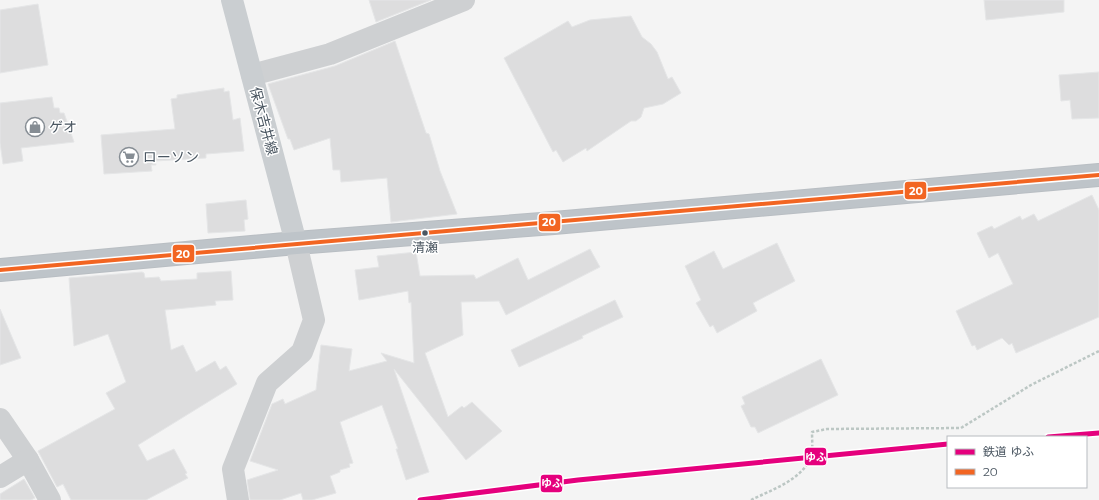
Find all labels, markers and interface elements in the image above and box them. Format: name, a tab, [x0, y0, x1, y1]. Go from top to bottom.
street label: 保木吉井線	[246, 85, 282, 157]
shop icon: ゲオ	[24, 116, 46, 138]
place label: ゲオ	[49, 118, 77, 136]
supermarket icon: ローソン	[118, 146, 140, 168]
place label: ローソン	[143, 148, 199, 166]
line badge: 20	[904, 181, 927, 200]
text: 20	[909, 184, 924, 198]
line badge: 20	[538, 213, 561, 232]
text: 20	[542, 215, 557, 229]
marker: 清瀬	[420, 228, 430, 238]
place label: 清瀬	[412, 239, 438, 255]
line badge: 20	[172, 244, 195, 263]
text: 20	[176, 247, 191, 261]
legend	[947, 436, 1087, 488]
text: 鉄道 ゆふ	[983, 444, 1034, 459]
line badge: ゆふ	[804, 447, 827, 466]
text: ゆふ	[805, 450, 827, 464]
text: 20	[983, 464, 998, 479]
line badge: ゆふ	[540, 474, 563, 493]
text: ゆふ	[541, 476, 563, 490]

